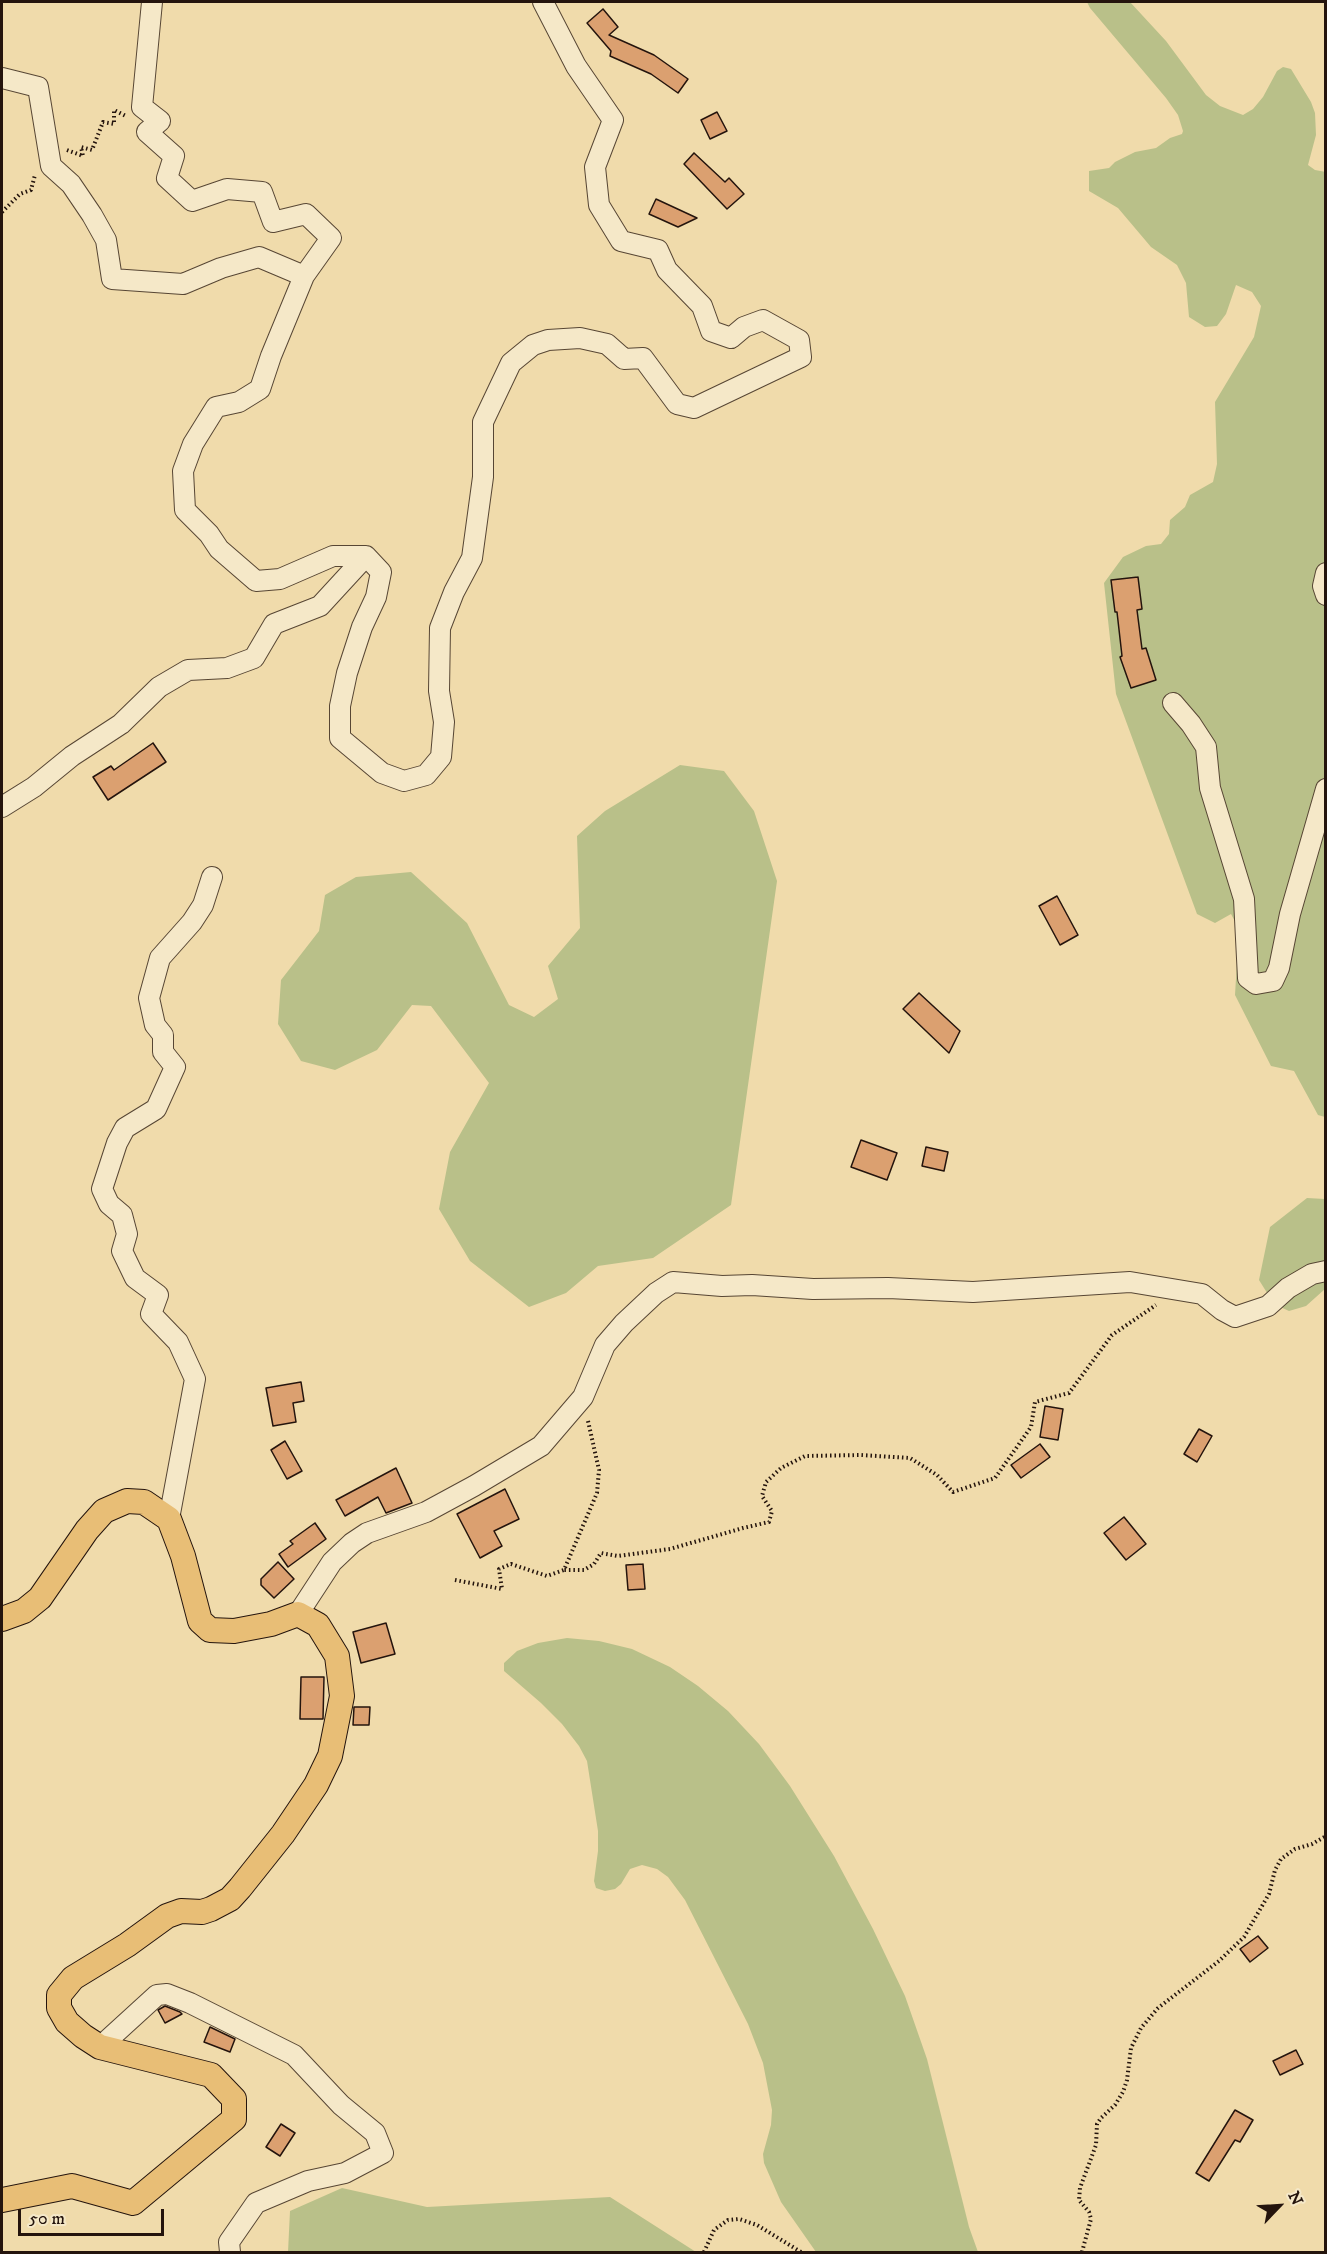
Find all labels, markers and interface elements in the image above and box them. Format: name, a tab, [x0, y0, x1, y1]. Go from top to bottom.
north arrow	[1249, 2176, 1309, 2236]
text: N	[1283, 2188, 1307, 2209]
scale bar	[21, 2197, 166, 2235]
text: 50 m	[29, 2208, 65, 2230]

